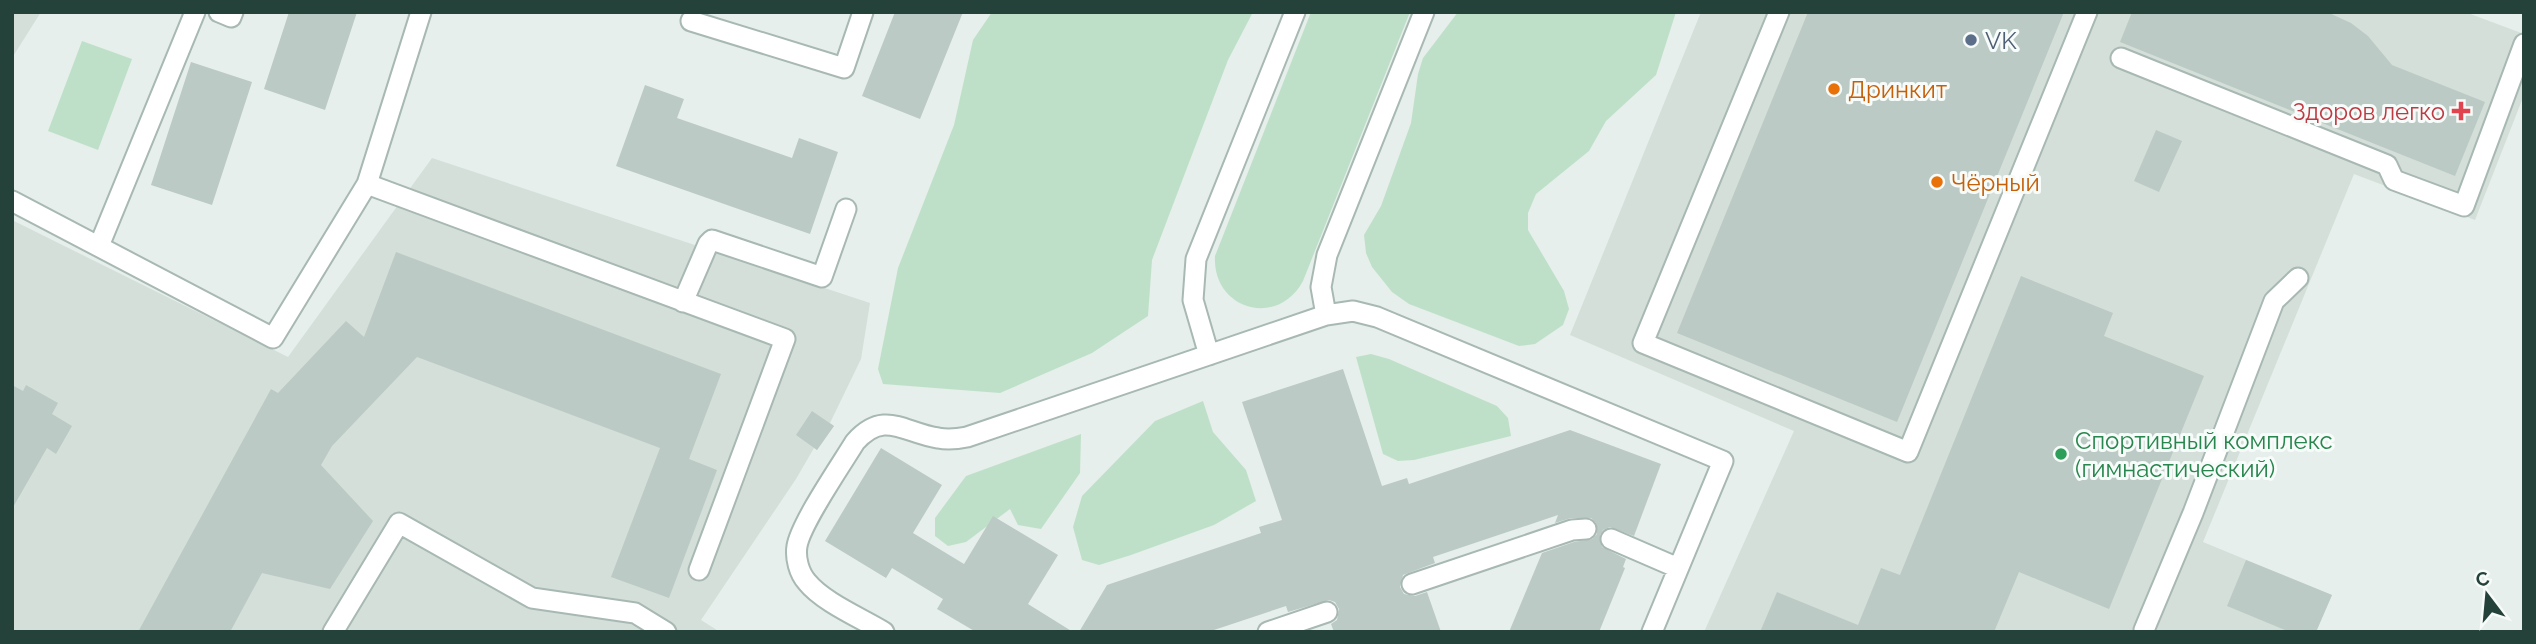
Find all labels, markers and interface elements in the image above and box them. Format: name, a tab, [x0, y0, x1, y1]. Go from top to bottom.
place label: VK	[1985, 26, 2017, 55]
marker: VK	[1963, 32, 1979, 48]
place label: Дринкит	[1848, 75, 1948, 104]
marker: Дринкит	[1826, 81, 1842, 97]
place label: Здоров легко	[2292, 97, 2445, 126]
marker: Здоров легко	[2451, 101, 2471, 121]
place label: Чёрный	[1951, 168, 2040, 197]
marker: Чёрный	[1929, 174, 1945, 190]
place label: Спортивный комплекс (гимнастический)	[2075, 426, 2333, 483]
marker: Спортивный комплекс (гимнастический)	[2053, 446, 2069, 462]
north arrow	[2452, 560, 2522, 630]
text: С	[2473, 566, 2492, 591]

